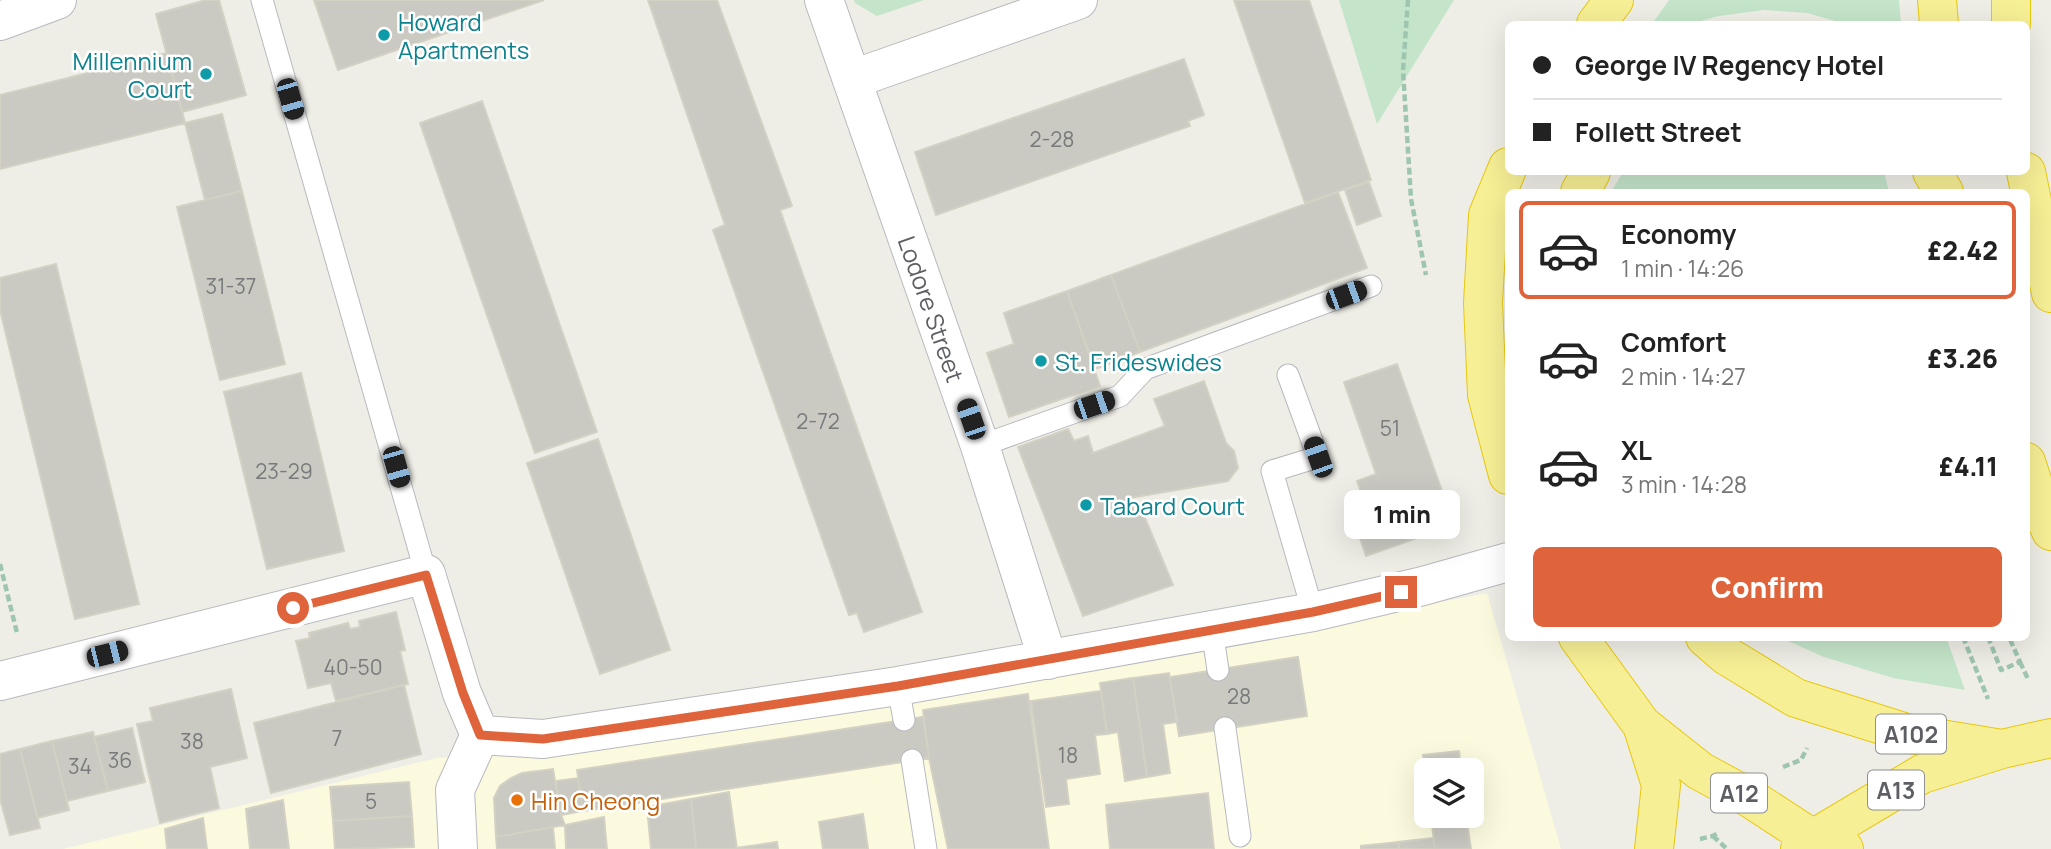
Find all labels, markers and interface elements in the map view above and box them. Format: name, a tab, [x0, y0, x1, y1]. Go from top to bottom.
place label: Howard Apartments	[398, 5, 529, 66]
marker: Howard Apartments	[376, 27, 392, 43]
place label: Millennium Court	[73, 44, 192, 105]
text: George IV Regency Hotel	[1575, 47, 1884, 83]
marker: Millennium Court	[198, 66, 214, 82]
car	[275, 76, 306, 122]
text: Follett Street	[1575, 114, 1742, 150]
house number: 2-28	[1030, 125, 1074, 153]
text: Economy	[1621, 216, 1736, 252]
icon: car	[1537, 219, 1600, 282]
street label: Lodore Street	[891, 231, 973, 386]
text: £2.42	[1927, 232, 1998, 268]
text: 1 min · 14:26	[1621, 252, 1744, 284]
house number: 31-37	[206, 272, 256, 300]
car	[1323, 278, 1370, 312]
text: Comfort	[1621, 324, 1727, 360]
icon: car	[1537, 327, 1600, 390]
text: £3.26	[1928, 340, 1998, 376]
place label: St. Frideswides	[1055, 345, 1222, 378]
marker: St. Frideswides	[1033, 353, 1049, 369]
text: 2 min · 14:27	[1621, 360, 1746, 392]
car	[1071, 388, 1118, 422]
car	[955, 396, 988, 442]
house number: 2-72	[796, 407, 840, 435]
house number: 51	[1380, 414, 1400, 442]
text: XL	[1621, 432, 1652, 468]
car	[1301, 434, 1336, 480]
icon: car	[1537, 435, 1600, 498]
car	[381, 444, 412, 490]
text: £4.11	[1939, 448, 1998, 484]
house number: 23-29	[255, 457, 313, 485]
text: 3 min · 14:28	[1621, 468, 1747, 500]
place label: Tabard Court	[1100, 489, 1245, 522]
callout: 1 min	[1343, 490, 1459, 540]
marker: Tabard Court	[1078, 497, 1094, 513]
text: 1 min	[1373, 498, 1431, 530]
button: Confirm	[1533, 547, 2002, 627]
route end	[1385, 576, 1417, 608]
route start	[277, 592, 309, 624]
car	[85, 639, 130, 669]
house number: 40-50	[324, 653, 382, 681]
house number: 28	[1227, 682, 1251, 710]
road number: A102	[1876, 714, 1946, 754]
house number: 7	[332, 724, 342, 752]
house number: 38	[180, 727, 204, 755]
house number: 18	[1058, 741, 1078, 769]
house number: 36	[108, 746, 132, 774]
house number: 34	[68, 752, 92, 780]
map controls	[1414, 758, 1484, 828]
button: layers	[1414, 758, 1484, 828]
road number: A13	[1868, 770, 1924, 810]
road number: A12	[1711, 774, 1767, 813]
place label: Hin Cheong	[531, 784, 660, 817]
house number: 5	[365, 787, 377, 815]
marker: Hin Cheong	[509, 792, 525, 808]

